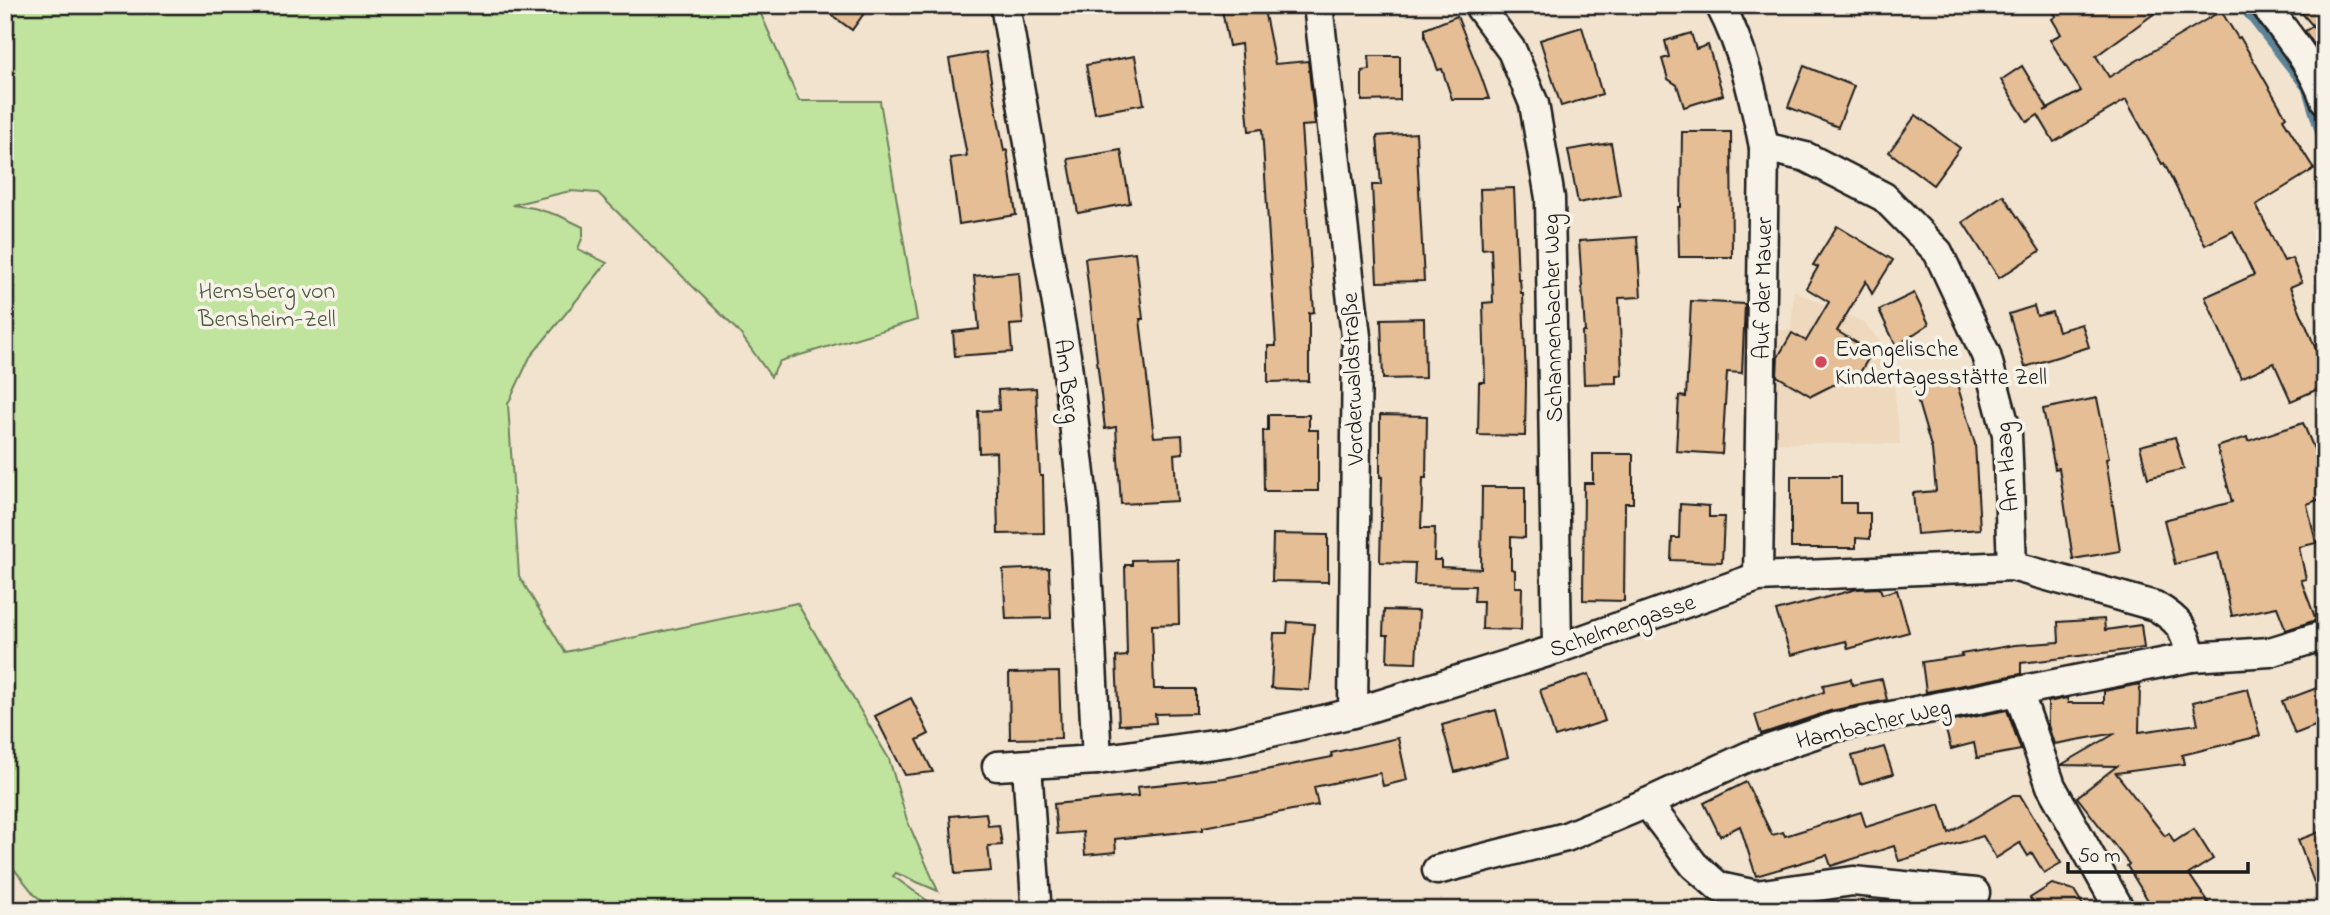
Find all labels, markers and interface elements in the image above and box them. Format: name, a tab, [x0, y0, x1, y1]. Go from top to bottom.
street label: Schannenbacher Weg	[1535, 213, 1574, 423]
street label: Auf der Mauer	[1746, 216, 1783, 360]
park label: Hemsberg von Bensheim-Zell	[197, 275, 336, 338]
street label: Vorderwaldstraße	[1334, 292, 1375, 467]
place label: Evangelische Kindertagesstätte Zell	[1835, 333, 2047, 396]
street label: Am Berg	[1043, 337, 1088, 425]
marker: Evangelische Kindertagesstätte Zell	[1813, 354, 1829, 370]
street label: Am Haag	[1987, 420, 2030, 513]
street label: Schelmengasse	[1545, 586, 1701, 669]
street label: Hambacher Weg	[1793, 691, 1954, 760]
scale bar	[2068, 831, 2248, 875]
text: 50 m	[2078, 842, 2121, 872]

